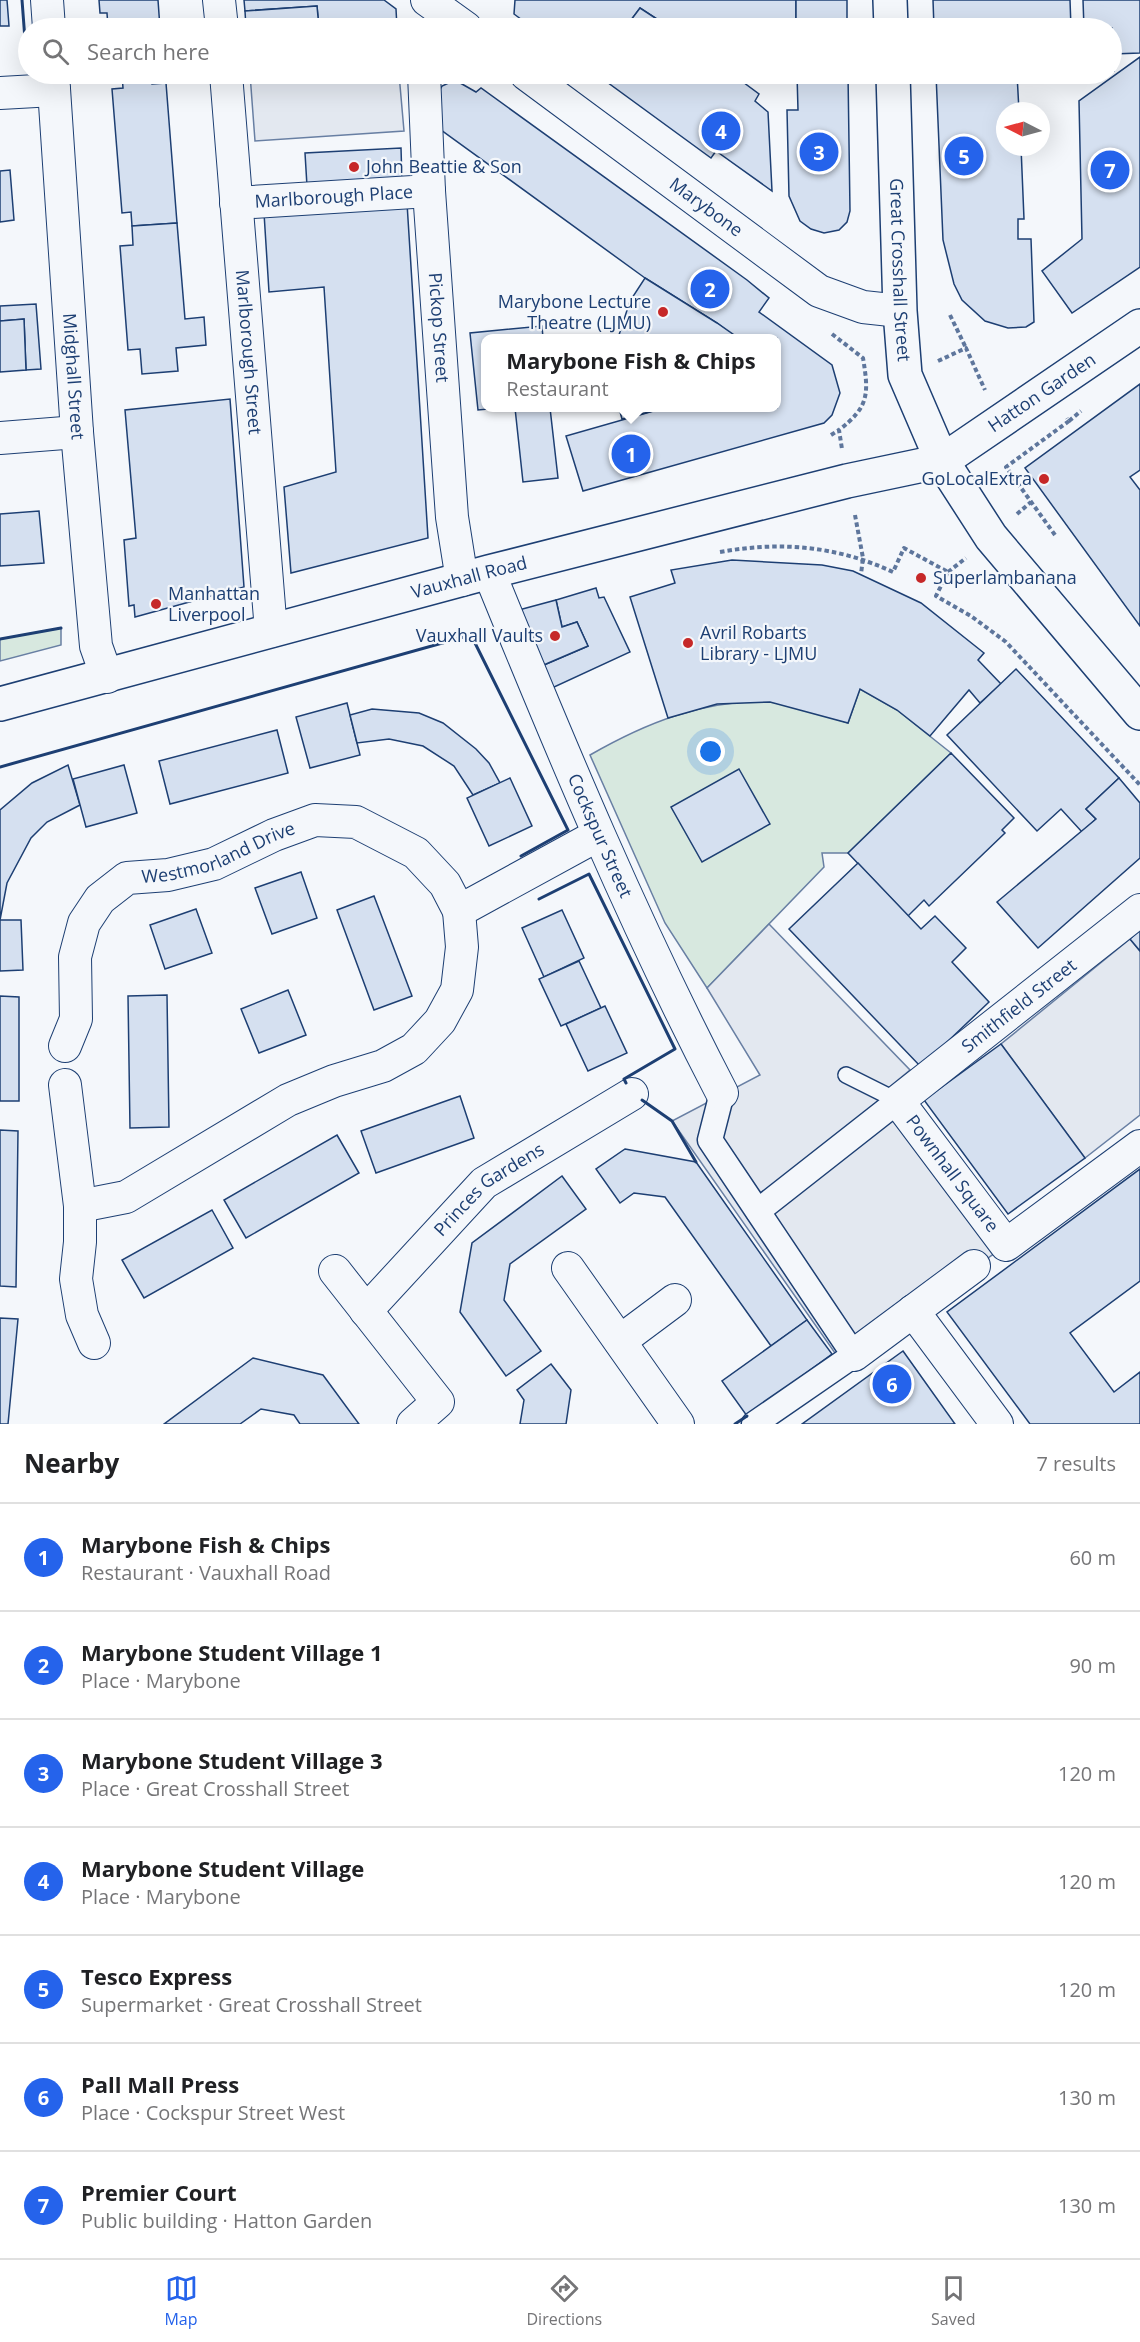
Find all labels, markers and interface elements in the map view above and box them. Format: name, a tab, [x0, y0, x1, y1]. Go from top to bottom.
search box	[18, 18, 1122, 84]
icon: search	[39, 35, 72, 68]
text: Search here	[87, 36, 210, 66]
north arrow	[996, 102, 1050, 156]
pin: 4	[702, 108, 740, 154]
pin: 3	[800, 130, 838, 174]
pin: 5	[944, 134, 984, 178]
pin: 7	[1090, 148, 1130, 192]
place label: John Beattie & Son	[364, 154, 522, 178]
marker: John Beattie & Son	[347, 160, 361, 174]
street label: Marybone	[665, 171, 748, 242]
street label: Great Crosshall Street	[885, 178, 917, 362]
street label: Marlborough Place	[254, 179, 414, 213]
pin: 2	[690, 266, 730, 312]
street label: Marlborough Street	[231, 269, 268, 435]
street label: Pickop Street	[424, 272, 455, 383]
place label: Marybone Lecture Theatre (LJMU)	[498, 289, 651, 334]
marker: Marybone Lecture Theatre (LJMU)	[656, 305, 670, 319]
street label: Midghall Street	[58, 312, 91, 440]
popup	[481, 334, 781, 412]
text: Marybone Fish & Chips	[506, 345, 756, 375]
street label: Hatton Garden	[983, 347, 1100, 437]
text: Restaurant	[506, 375, 609, 402]
pin: 1	[612, 432, 650, 476]
place label: GoLocalExtra	[921, 466, 1032, 490]
marker: GoLocalExtra	[1037, 472, 1051, 486]
street label: Vauxhall Road	[408, 550, 530, 603]
place label: Superlambanana	[933, 565, 1077, 589]
marker: Superlambanana	[914, 571, 928, 585]
place label: Manhattan Liverpool	[168, 581, 260, 626]
marker: Manhattan Liverpool	[149, 597, 163, 611]
place label: Avril Robarts Library - LJMU	[700, 620, 817, 665]
place label: Vauxhall Vaults	[416, 623, 543, 647]
marker: Vauxhall Vaults	[548, 629, 562, 643]
marker: Avril Robarts Library - LJMU	[681, 636, 695, 650]
your location	[696, 737, 725, 766]
street label: Cockspur Street	[563, 770, 639, 901]
street label: Westmorland Drive	[141, 815, 298, 888]
street label: Smithfield Street	[956, 953, 1081, 1058]
street label: Pownhall Square	[901, 1109, 1005, 1237]
street label: Princes Gardens	[428, 1137, 548, 1241]
pin: 6	[872, 1362, 912, 1406]
text: Nearby	[24, 1445, 119, 1481]
text: 7 results	[1036, 1450, 1116, 1477]
text: Marybone Fish & Chips	[81, 1529, 330, 1559]
text: 1	[38, 1544, 49, 1571]
text: 60 m	[1069, 1544, 1116, 1571]
text: Restaurant · Vauxhall Road	[81, 1559, 331, 1586]
text: Marybone Student Village 1	[81, 1637, 382, 1667]
text: 2	[38, 1652, 49, 1679]
text: 90 m	[1069, 1652, 1116, 1679]
text: Place · Marybone	[81, 1667, 241, 1694]
text: Marybone Student Village 3	[81, 1745, 382, 1775]
text: 3	[38, 1760, 49, 1787]
text: 120 m	[1058, 1760, 1116, 1787]
text: Place · Great Crosshall Street	[81, 1775, 349, 1802]
text: Marybone Student Village	[81, 1853, 364, 1883]
text: 4	[38, 1868, 49, 1895]
text: 120 m	[1058, 1868, 1116, 1895]
text: Place · Marybone	[81, 1883, 241, 1910]
text: Tesco Express	[81, 1961, 232, 1991]
text: 5	[38, 1976, 49, 2003]
text: 120 m	[1058, 1976, 1116, 2003]
text: Supermarket · Great Crosshall Street	[81, 1991, 422, 2018]
text: Pall Mall Press	[81, 2069, 239, 2099]
text: 6	[38, 2084, 49, 2111]
text: 130 m	[1058, 2084, 1116, 2111]
text: Place · Cockspur Street West	[81, 2099, 345, 2126]
text: Premier Court	[81, 2177, 236, 2207]
text: 7	[38, 2192, 49, 2219]
text: 130 m	[1058, 2192, 1116, 2219]
text: Public building · Hatton Garden	[81, 2207, 372, 2234]
tab: Map	[164, 2272, 198, 2330]
tab: Directions	[526, 2272, 602, 2330]
tab: Saved	[931, 2272, 976, 2330]

